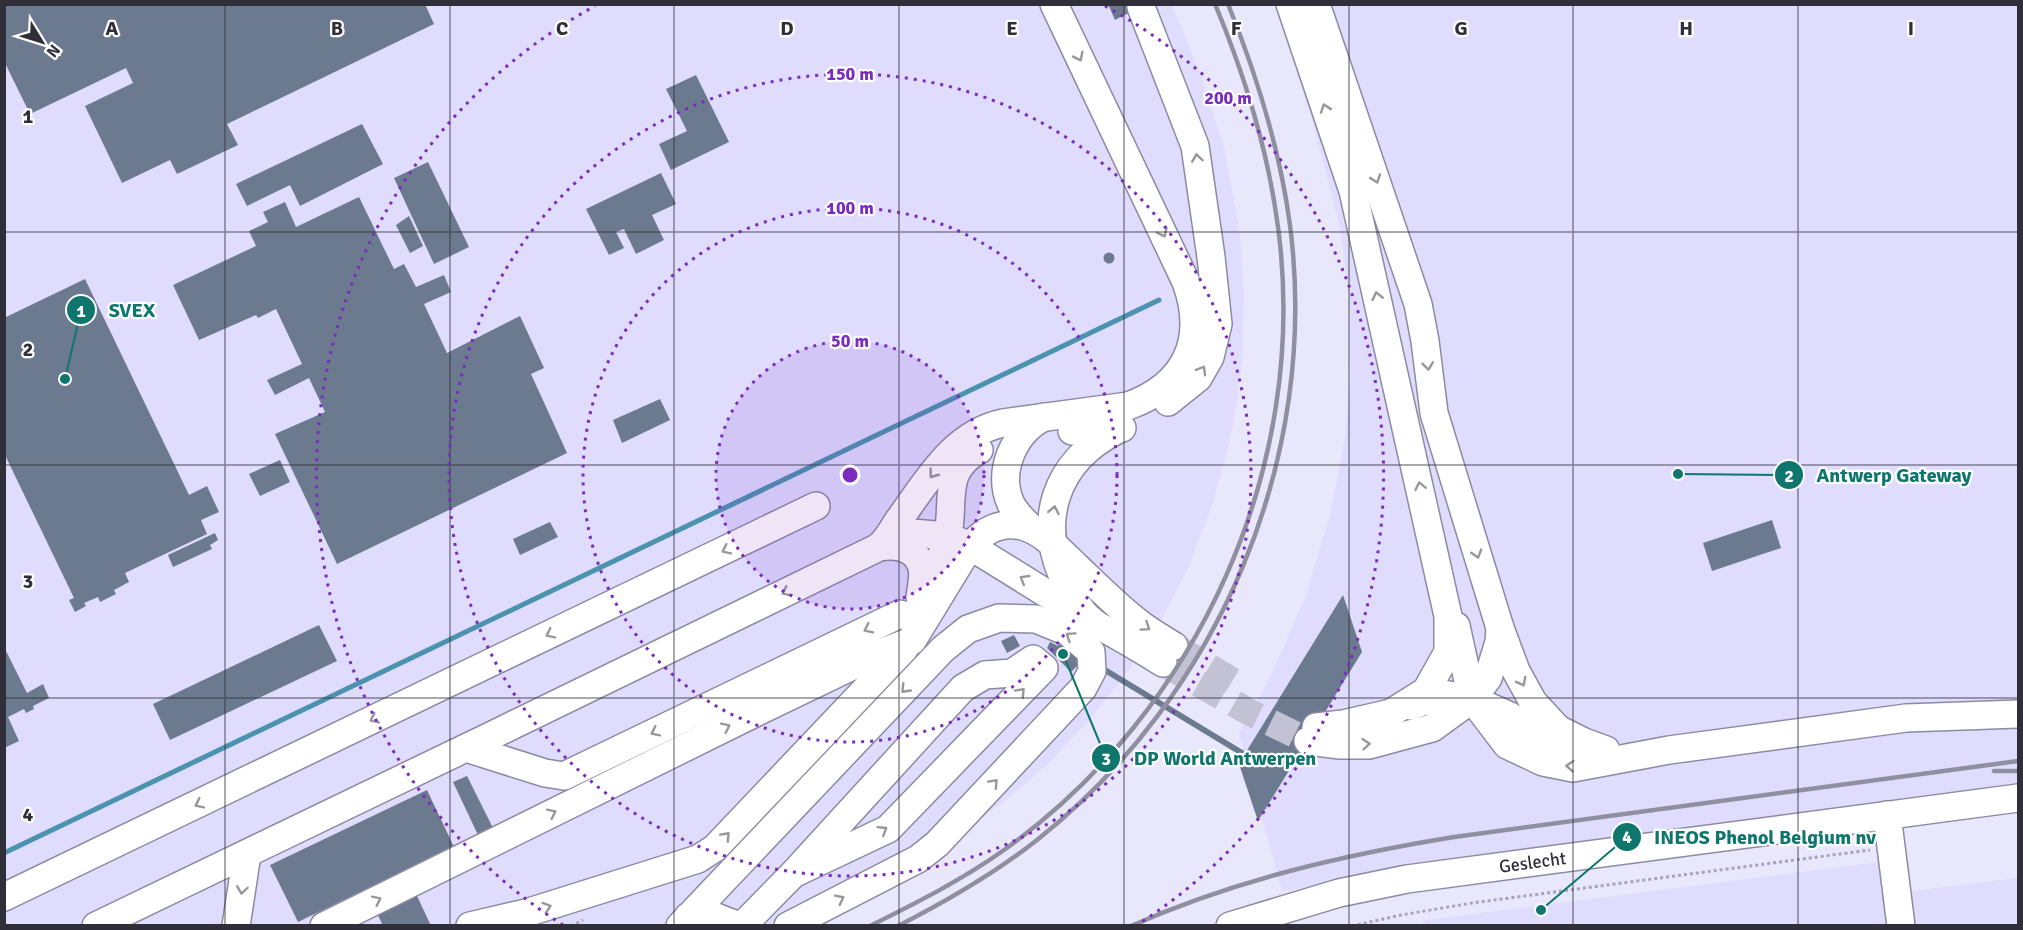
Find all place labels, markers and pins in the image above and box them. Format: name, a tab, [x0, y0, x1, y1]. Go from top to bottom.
callout: SVEX	[66, 291, 167, 329]
callout: Antwerp Gateway	[1774, 456, 1983, 494]
centre of rings	[840, 465, 860, 485]
callout: DP World Antwerpen	[1091, 739, 1328, 777]
callout: INEOS Phenol Belgium nv	[1612, 818, 1887, 856]

